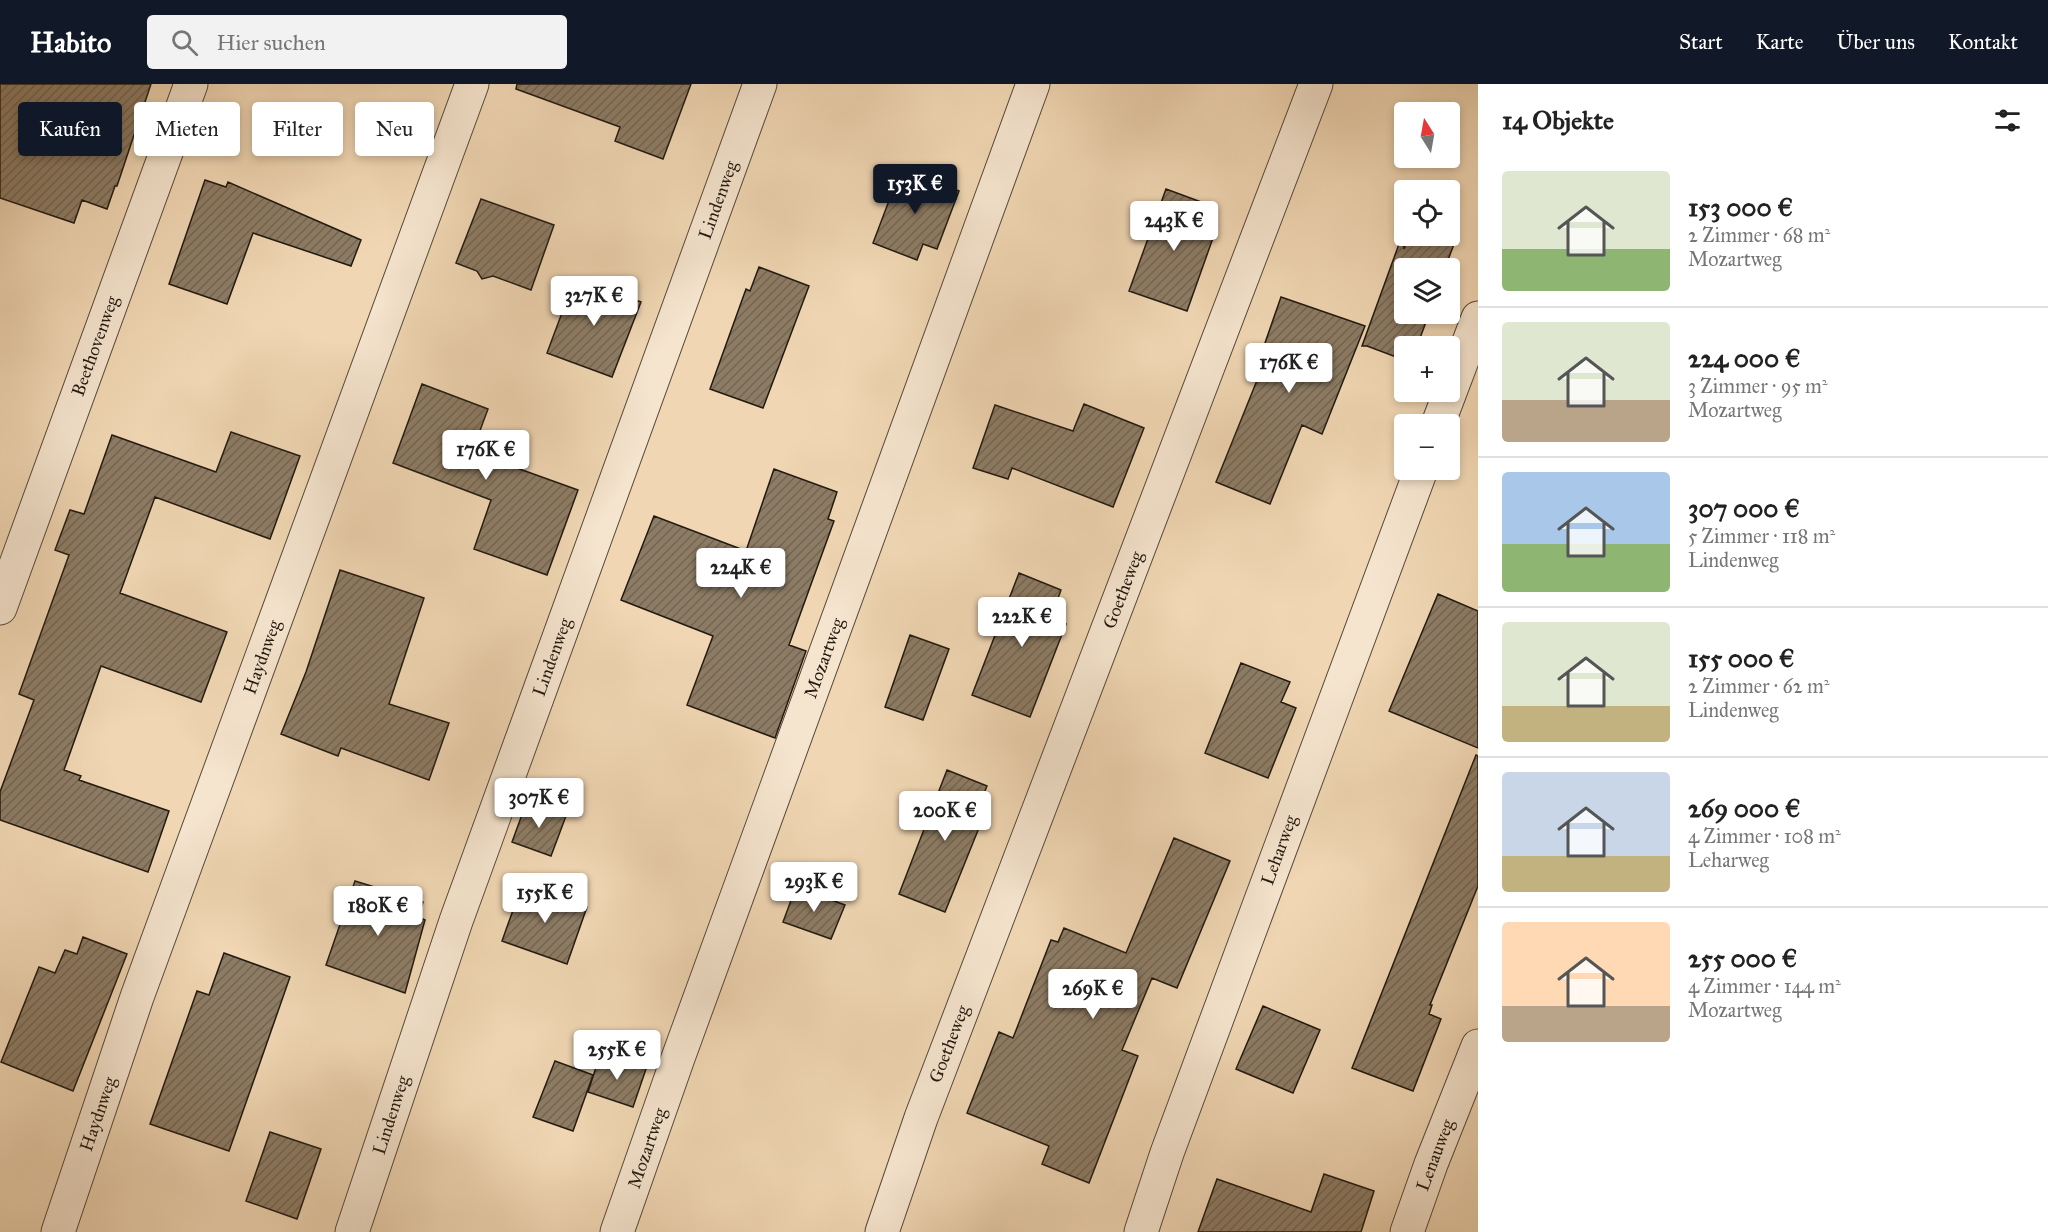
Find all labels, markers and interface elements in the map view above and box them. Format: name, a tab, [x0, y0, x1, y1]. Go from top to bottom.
search box	[147, 15, 567, 69]
text: Habito	[30, 25, 111, 60]
icon: search	[168, 26, 201, 59]
text: Hier suchen	[216, 29, 326, 56]
text: Start	[1679, 29, 1723, 55]
text: Karte	[1756, 29, 1804, 55]
text: Über uns	[1837, 29, 1915, 55]
text: Kontakt	[1948, 29, 2018, 55]
chip: Kaufen	[18, 102, 122, 156]
chip: Mieten	[134, 102, 240, 156]
chip: Filter	[252, 102, 343, 156]
chip: Neu	[355, 102, 434, 156]
north arrow	[1394, 102, 1460, 168]
map controls	[1394, 102, 1460, 480]
text: 14 Objekte	[1502, 104, 1614, 136]
icon: filters	[1991, 104, 2024, 137]
street label: Lindenweg	[694, 157, 743, 242]
pin: 153K €	[866, 164, 964, 215]
text: 153K €	[887, 171, 943, 195]
button: locate	[1394, 180, 1460, 246]
text: 153 000 €	[1688, 191, 1793, 223]
icon: home	[1550, 195, 1622, 267]
pin: 243K €	[1125, 201, 1223, 252]
text: 243K €	[1144, 208, 1204, 232]
text: 2 Zimmer · 68 m²	[1688, 223, 1830, 247]
text: Mozartweg	[1688, 247, 1781, 271]
button: layers	[1394, 258, 1460, 324]
pin: 327K €	[545, 276, 643, 327]
text: 327K €	[565, 283, 623, 307]
street label: Beethovenweg	[67, 292, 124, 400]
button: +	[1394, 336, 1460, 402]
text: 224 000 €	[1688, 342, 1800, 374]
pin: 176K €	[1240, 343, 1338, 394]
icon: home	[1550, 346, 1622, 418]
text: 176K €	[1259, 350, 1319, 374]
text: 3 Zimmer · 95 m²	[1688, 374, 1828, 398]
text: Mozartweg	[1688, 398, 1781, 422]
button: −	[1394, 414, 1460, 480]
pin: 176K €	[437, 430, 535, 481]
text: 176K €	[456, 437, 516, 461]
text: 307 000 €	[1688, 492, 1800, 524]
icon: home	[1550, 496, 1622, 568]
text: 5 Zimmer · 118 m²	[1688, 524, 1835, 548]
pin: 224K €	[692, 548, 790, 599]
street label: Goetheweg	[1098, 548, 1149, 632]
text: Lindenweg	[1688, 548, 1779, 572]
text: 224K €	[710, 555, 772, 579]
pin: 222K €	[973, 597, 1071, 648]
text: 222K €	[992, 604, 1052, 628]
street label: Lindenweg	[528, 614, 577, 699]
street label: Mozartweg	[799, 614, 850, 702]
street label: Haydnweg	[238, 616, 287, 697]
text: 155 000 €	[1688, 642, 1795, 674]
icon: home	[1550, 646, 1622, 718]
text: 2 Zimmer · 62 m²	[1688, 674, 1830, 698]
text: Lindenweg	[1688, 698, 1779, 722]
pin: 307K €	[490, 778, 588, 829]
text: 307K €	[509, 785, 569, 809]
pin: 200K €	[896, 791, 994, 842]
text: 269 000 €	[1688, 792, 1800, 824]
icon: home	[1550, 796, 1622, 868]
text: 200K €	[913, 798, 977, 822]
street label: Leharweg	[1256, 811, 1303, 888]
text: 4 Zimmer · 108 m²	[1688, 824, 1841, 848]
text: Leharweg	[1688, 848, 1769, 872]
pin: 293K €	[765, 862, 863, 913]
text: 293K €	[784, 869, 844, 893]
pin: 155K €	[496, 873, 594, 924]
text: 155K €	[517, 880, 573, 904]
pin: 180K €	[329, 886, 427, 937]
text: 180K €	[348, 893, 408, 917]
text: 255 000 €	[1688, 942, 1797, 974]
icon: home	[1550, 946, 1622, 1018]
pin: 269K €	[1044, 969, 1142, 1020]
text: 4 Zimmer · 144 m²	[1688, 974, 1841, 998]
text: 269K €	[1062, 976, 1124, 1000]
text: Mozartweg	[1688, 998, 1781, 1022]
street label: Goetheweg	[924, 1002, 975, 1086]
pin: 255K €	[568, 1030, 666, 1081]
text: 255K €	[588, 1037, 646, 1061]
street label: Lindenweg	[368, 1072, 415, 1158]
street label: Haydnweg	[75, 1073, 122, 1154]
street label: Mozartweg	[623, 1104, 672, 1192]
street label: Lenauweg	[1411, 1115, 1460, 1194]

